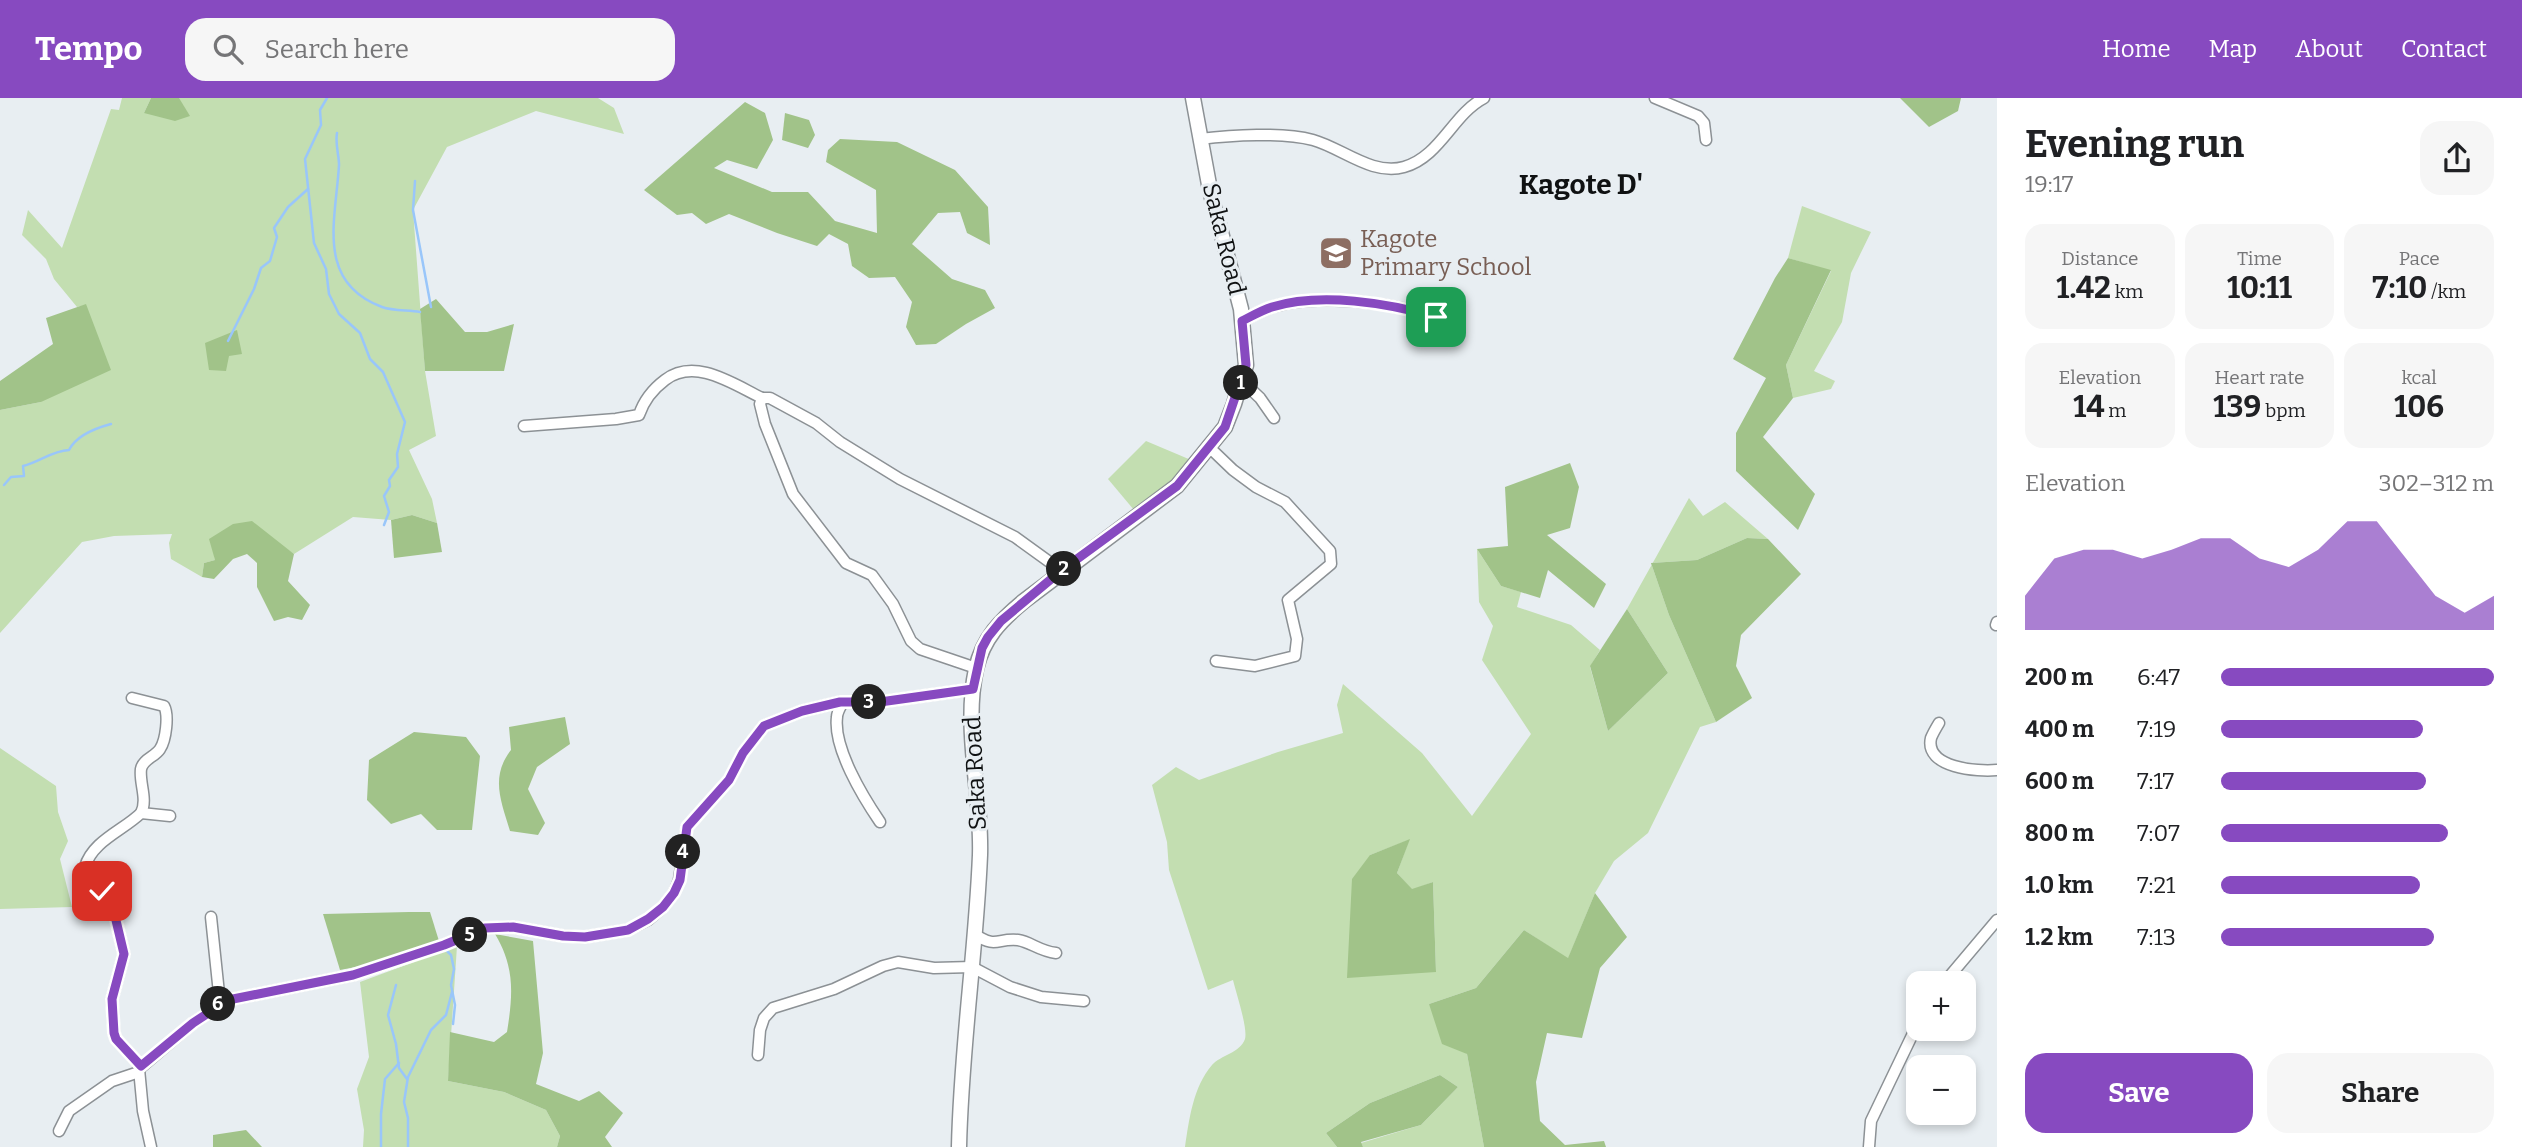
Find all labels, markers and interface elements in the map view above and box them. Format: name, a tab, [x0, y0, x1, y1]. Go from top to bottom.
search box	[185, 18, 675, 81]
text: Tempo	[35, 29, 143, 69]
icon: search	[209, 30, 247, 68]
text: Search here	[265, 34, 409, 65]
text: Home	[2102, 35, 2171, 63]
text: Map	[2209, 35, 2257, 63]
text: About	[2295, 35, 2363, 63]
text: Contact	[2401, 35, 2487, 63]
text: Evening run	[2025, 121, 2244, 167]
button: share	[2420, 121, 2494, 195]
district label: Kagote D'	[1519, 168, 1643, 201]
text: 19:17	[2025, 170, 2073, 198]
street label: Saka Road	[1197, 180, 1251, 298]
place label: Kagote Primary School	[1360, 225, 1531, 281]
school or university icon: Kagote Primary School	[1317, 234, 1355, 272]
text: Distance	[2061, 247, 2138, 270]
text: Time	[2237, 247, 2282, 270]
text: Pace	[2399, 247, 2440, 270]
text: 1.42	[2056, 270, 2111, 306]
text: 10:11	[2227, 270, 2292, 306]
text: 7:10	[2372, 270, 2427, 306]
text: km	[2111, 280, 2143, 303]
text: /km	[2427, 280, 2466, 303]
pin	[1406, 287, 1466, 347]
icon: arrive	[1417, 298, 1455, 336]
pin: 1	[1224, 366, 1258, 400]
text: Elevation	[2058, 366, 2141, 389]
text: Heart rate	[2215, 366, 2304, 389]
text: kcal	[2401, 366, 2437, 389]
text: 1	[1236, 371, 1245, 394]
text: 14	[2073, 389, 2104, 425]
text: 139	[2213, 389, 2261, 425]
text: 106	[2394, 389, 2444, 425]
text: m	[2104, 399, 2126, 422]
text: bpm	[2261, 399, 2306, 422]
text: Elevation	[2025, 469, 2125, 497]
text: 302–312 m	[2378, 469, 2494, 497]
pin: 2	[1046, 552, 1082, 587]
text: 2	[1058, 557, 1069, 580]
text: 200 m	[2025, 663, 2093, 691]
text: 6:47	[2137, 663, 2180, 691]
pin: 3	[852, 684, 886, 720]
text: 3	[863, 690, 874, 713]
street label: Saka Road	[958, 715, 992, 831]
text: 400 m	[2025, 715, 2094, 743]
text: 7:19	[2137, 715, 2176, 743]
text: 600 m	[2025, 767, 2094, 795]
text: 7:17	[2137, 767, 2174, 795]
text: 800 m	[2025, 819, 2094, 847]
text: 7:07	[2137, 819, 2180, 847]
pin: 4	[666, 834, 700, 870]
text: 4	[677, 840, 688, 863]
pin	[72, 861, 132, 921]
text: 1.0 km	[2025, 871, 2094, 899]
text: 7:21	[2137, 871, 2175, 899]
icon: check	[83, 872, 121, 910]
pin: 5	[452, 918, 488, 952]
text: 5	[464, 923, 475, 946]
text: 1.2 km	[2025, 923, 2093, 951]
text: 7:13	[2137, 923, 2176, 951]
map controls	[1906, 971, 1976, 1125]
button: +	[1906, 971, 1976, 1041]
pin: 6	[200, 986, 235, 1021]
text: 6	[212, 992, 223, 1015]
button: Save	[2025, 1053, 2253, 1133]
button: Share	[2267, 1053, 2494, 1133]
button: −	[1906, 1055, 1976, 1125]

